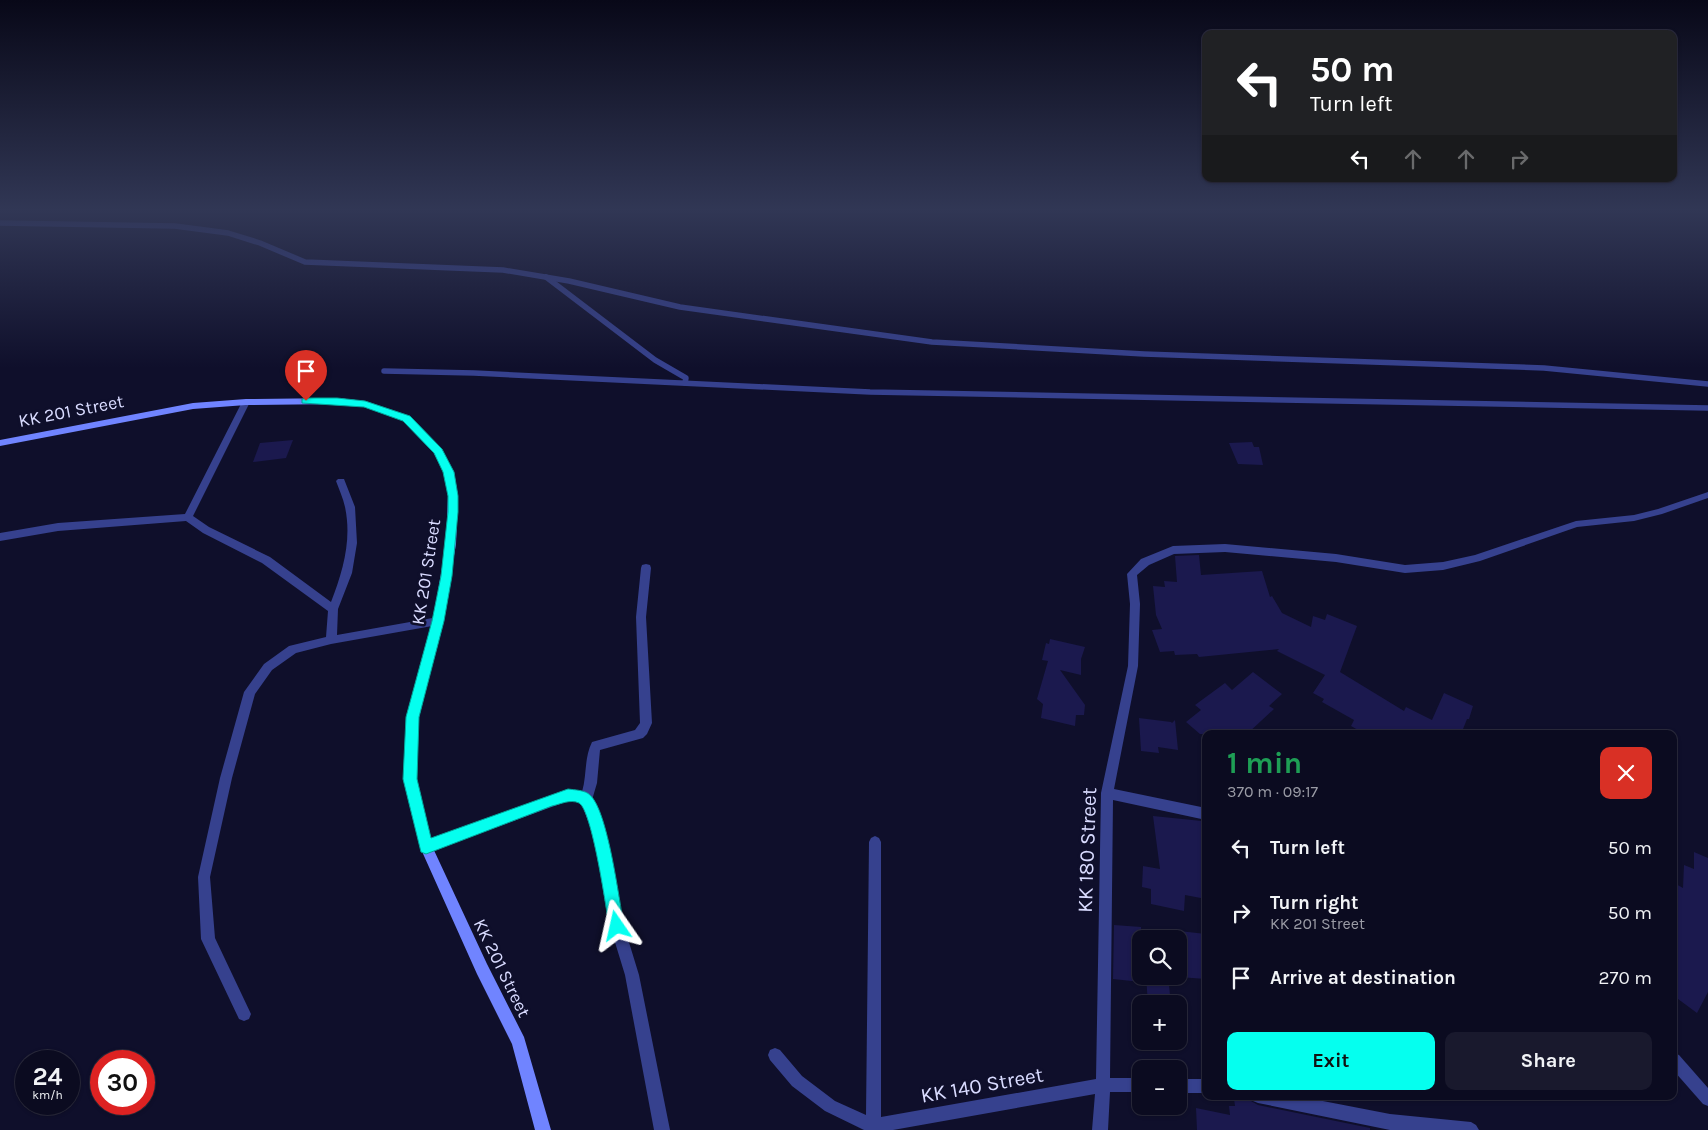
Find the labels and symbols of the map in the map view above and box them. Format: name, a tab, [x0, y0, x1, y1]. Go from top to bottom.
pin	[285, 350, 327, 401]
street label: KK 201 Street	[16, 390, 126, 432]
street label: KK 201 Street	[407, 517, 445, 627]
street label: KK 180 Street	[1073, 787, 1101, 913]
position arrow	[590, 899, 642, 951]
street label: KK 201 Street	[469, 915, 535, 1021]
speed limit sign: 30	[90, 1050, 155, 1115]
street label: KK 140 Street	[919, 1062, 1045, 1108]

